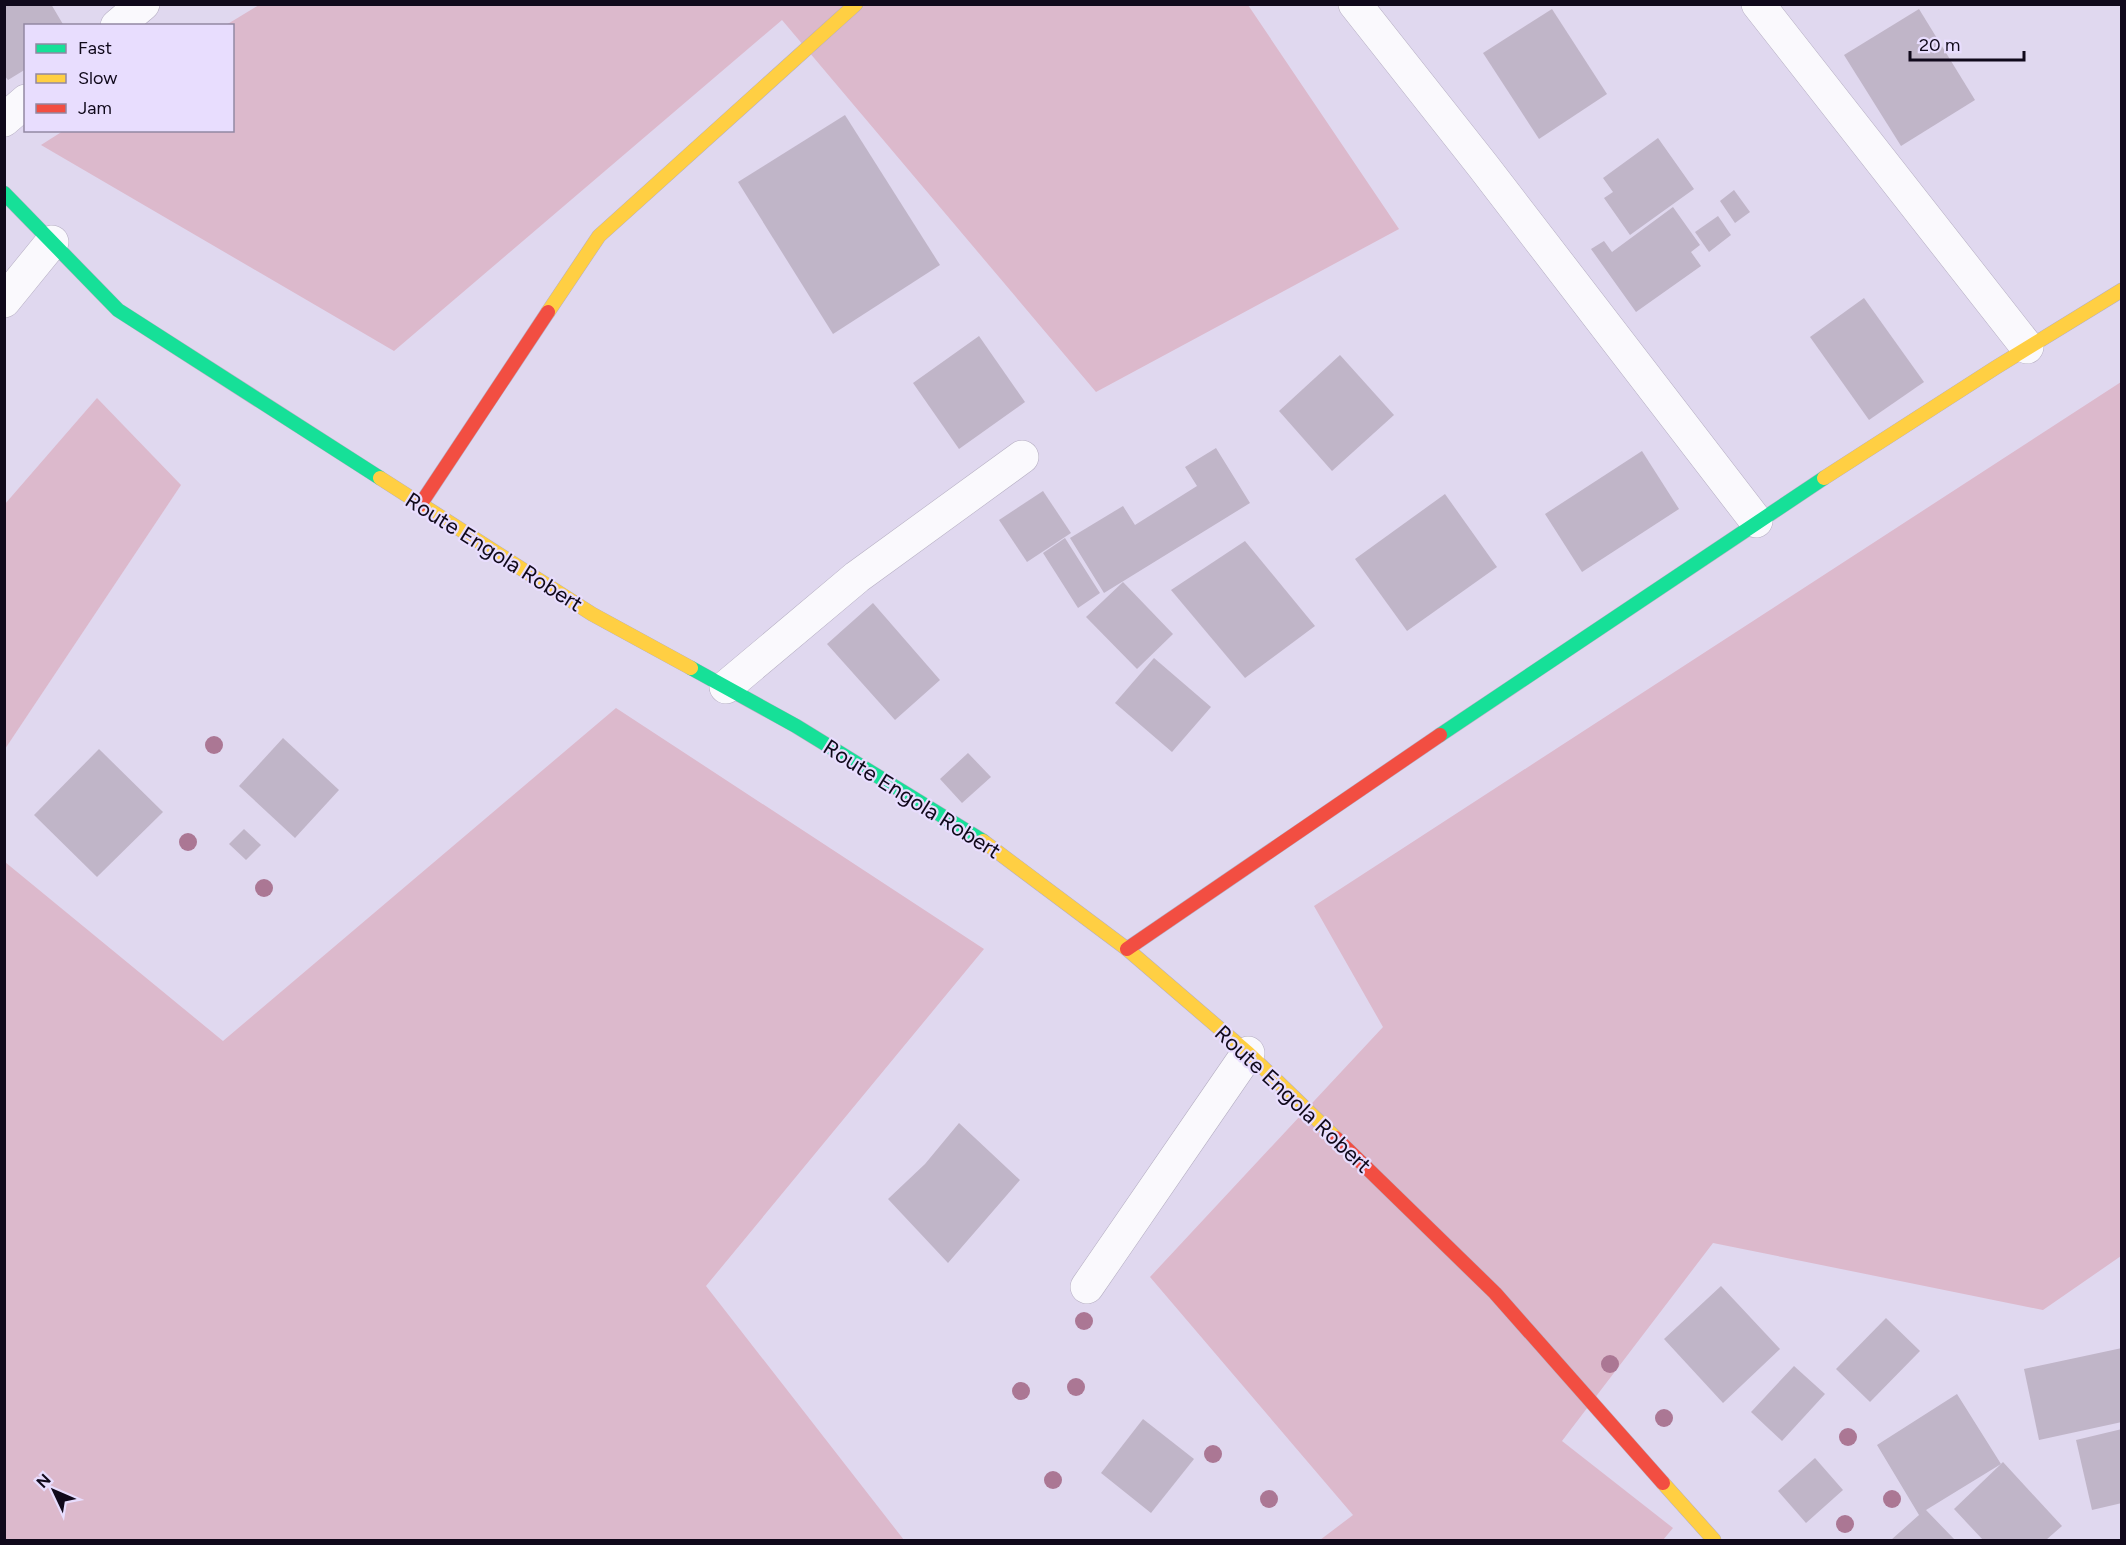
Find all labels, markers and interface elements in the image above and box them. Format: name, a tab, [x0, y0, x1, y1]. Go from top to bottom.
legend	[24, 24, 234, 132]
scale bar	[1910, 24, 2024, 62]
text: 20 m	[1919, 34, 1960, 56]
text: Fast	[78, 37, 112, 59]
text: Slow	[78, 67, 117, 89]
text: Jam	[78, 97, 112, 119]
street label: Route Engola Robert	[400, 486, 588, 618]
street label: Route Engola Robert	[818, 733, 1006, 865]
street label: Route Engola Robert	[1209, 1020, 1377, 1178]
north arrow	[24, 1461, 84, 1521]
text: N	[32, 1470, 55, 1492]

